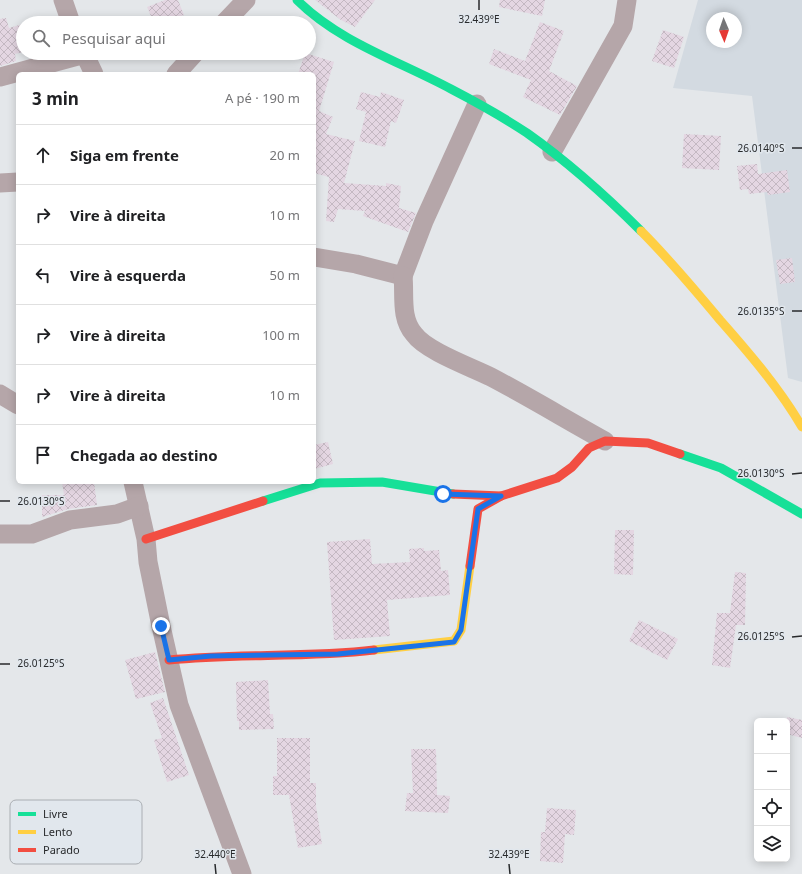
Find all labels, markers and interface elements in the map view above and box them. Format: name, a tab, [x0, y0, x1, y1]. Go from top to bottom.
text: 32.439°E	[458, 12, 500, 26]
north arrow	[706, 12, 742, 48]
search box	[16, 16, 316, 60]
icon: search	[30, 27, 52, 49]
text: Pesquisar aqui	[62, 28, 166, 48]
text: 3 min	[32, 87, 79, 110]
text: A pé · 190 m	[225, 89, 300, 107]
text: 26.0140°S	[738, 141, 785, 155]
icon: ahead	[32, 144, 54, 166]
text: Siga em frente	[70, 145, 179, 165]
text: 20 m	[270, 146, 300, 164]
icon: right	[32, 204, 54, 226]
text: Vire à direita	[70, 205, 166, 225]
text: 10 m	[270, 206, 300, 224]
icon: left	[32, 264, 54, 286]
text: Vire à esquerda	[70, 265, 186, 285]
text: 50 m	[270, 266, 300, 284]
text: 26.0135°S	[738, 304, 785, 318]
icon: right	[32, 324, 54, 346]
text: Vire à direita	[70, 325, 166, 345]
text: 100 m	[262, 326, 300, 344]
icon: right	[32, 384, 54, 406]
text: Vire à direita	[70, 385, 166, 405]
text: 10 m	[270, 386, 300, 404]
icon: arrive	[32, 444, 54, 466]
text: Chegada ao destino	[70, 445, 218, 465]
text: 26.0130°S	[738, 466, 785, 480]
route start	[434, 485, 452, 503]
text: 26.0130°S	[18, 494, 65, 508]
route end	[152, 617, 170, 635]
text: 26.0125°S	[738, 629, 785, 643]
text: 26.0125°S	[18, 656, 65, 670]
map controls	[754, 718, 790, 862]
button: +	[754, 718, 790, 754]
button: −	[754, 754, 790, 790]
button: locate	[754, 790, 790, 826]
legend	[10, 800, 142, 864]
text: Livre	[43, 806, 68, 821]
text: Lento	[43, 824, 73, 839]
button: layers	[754, 826, 790, 862]
text: Parado	[43, 842, 80, 857]
text: 32.440°E	[194, 847, 236, 861]
text: 32.439°E	[488, 847, 530, 861]

